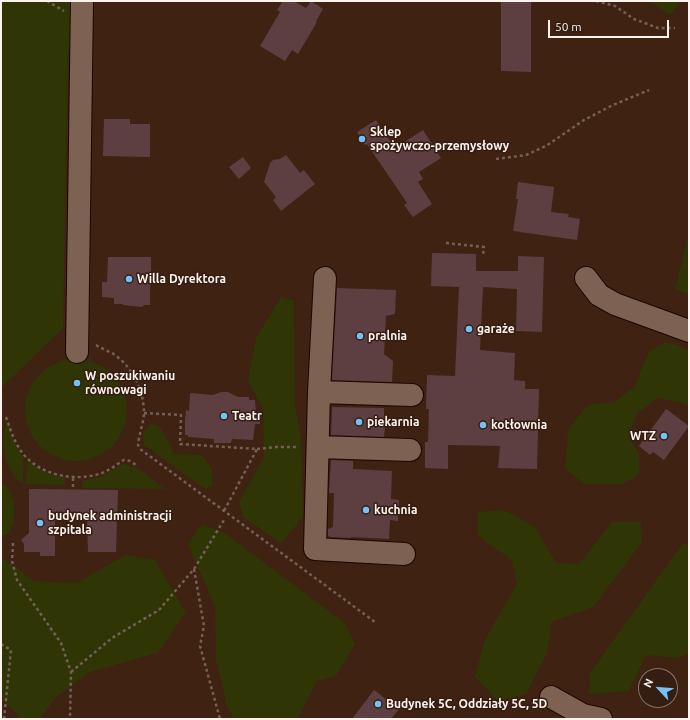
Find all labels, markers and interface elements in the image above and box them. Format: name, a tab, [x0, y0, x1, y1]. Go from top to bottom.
scale bar	[550, 12, 671, 38]
text: 50 m	[555, 20, 582, 33]
place label: Sklep spożywczo-przemysłowy	[370, 125, 509, 153]
marker: Sklep spożywczo-przemysłowy	[357, 134, 367, 144]
place label: Willa Dyrektora	[137, 272, 226, 286]
marker: Willa Dyrektora	[124, 274, 134, 284]
place label: garaże	[477, 322, 515, 336]
marker: garaże	[464, 324, 474, 334]
place label: pralnia	[368, 329, 407, 343]
marker: pralnia	[355, 331, 365, 341]
place label: W poszukiwaniu równowagi	[85, 369, 175, 397]
marker: W poszukiwaniu równowagi	[72, 378, 82, 388]
place label: Teatr	[232, 409, 262, 423]
marker: Teatr	[219, 411, 229, 421]
place label: piekarnia	[367, 415, 419, 429]
marker: piekarnia	[354, 417, 364, 427]
place label: kotłownia	[491, 418, 547, 432]
marker: kotłownia	[478, 420, 488, 430]
place label: WTZ	[630, 429, 656, 443]
marker: WTZ	[659, 431, 669, 441]
place label: kuchnia	[374, 503, 417, 517]
marker: kuchnia	[361, 505, 371, 515]
place label: budynek administracji szpitala	[48, 509, 172, 537]
marker: budynek administracji szpitala	[35, 518, 45, 528]
north arrow	[638, 668, 678, 708]
text: N	[641, 677, 655, 690]
place label: Budynek 5C, Oddziały 5C, 5D	[386, 697, 547, 711]
marker: Budynek 5C, Oddziały 5C, 5D	[373, 699, 383, 709]

